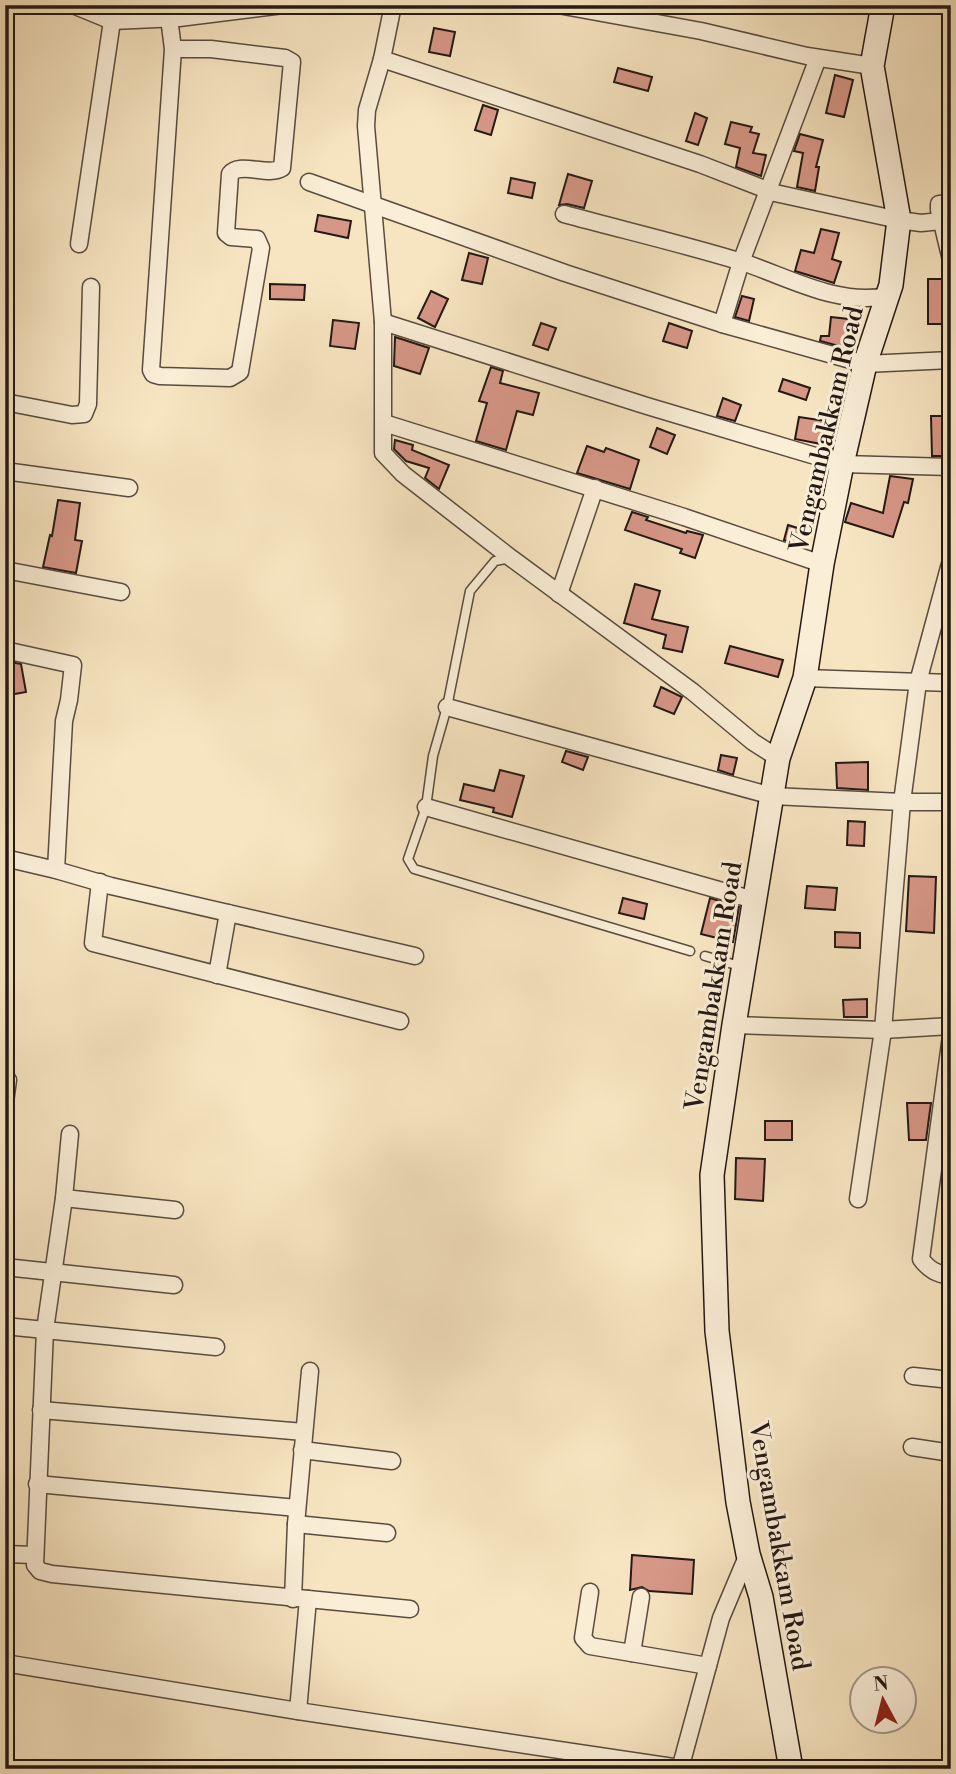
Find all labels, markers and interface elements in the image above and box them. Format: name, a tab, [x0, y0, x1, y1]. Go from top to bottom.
street label: Vengambakkam Road	[783, 303, 871, 557]
street label: Vengambakkam Road	[678, 859, 750, 1114]
street label: Vengambakkam Road	[741, 1418, 817, 1673]
north arrow	[848, 1666, 918, 1736]
text: N	[872, 1671, 890, 1697]

